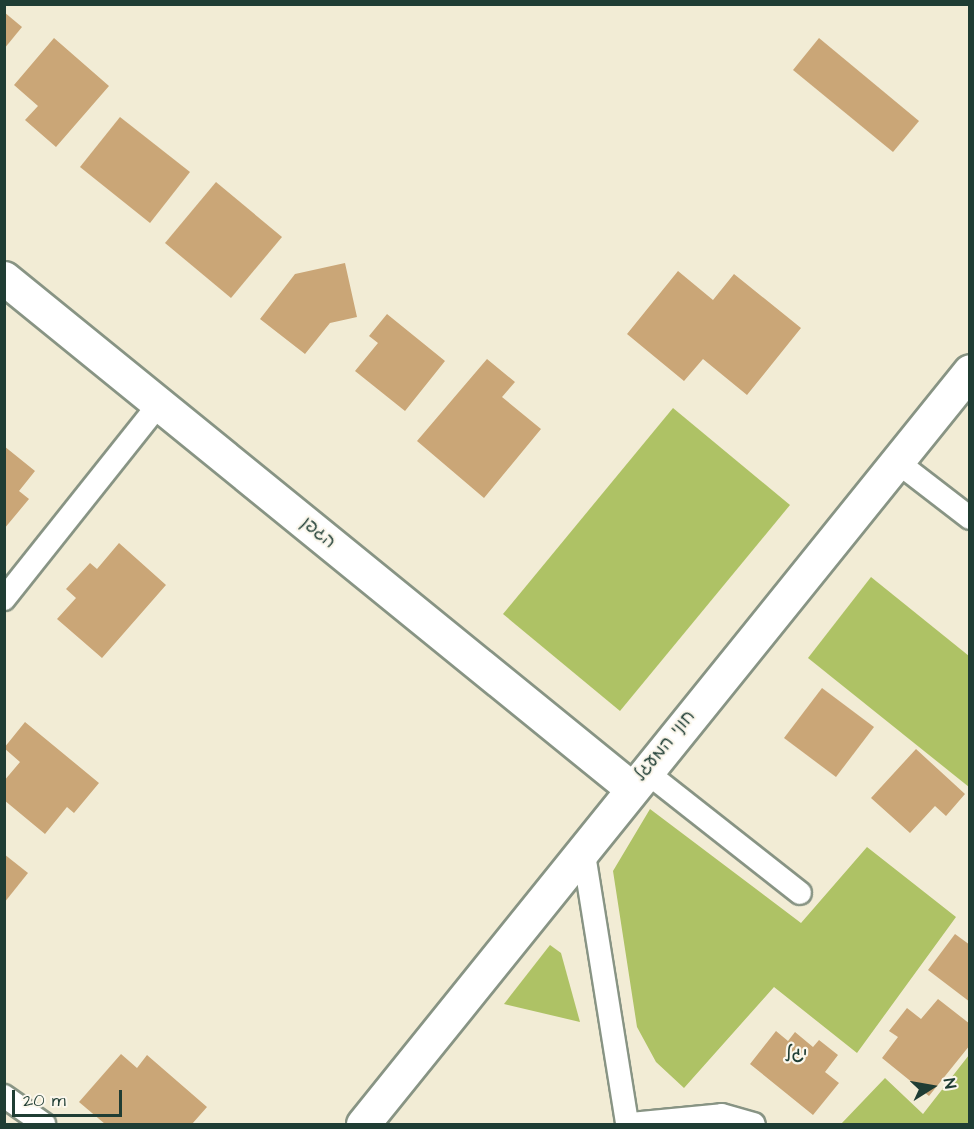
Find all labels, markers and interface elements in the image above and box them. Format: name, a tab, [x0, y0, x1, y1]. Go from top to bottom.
street label: הגפן	[296, 513, 340, 553]
street label: חוני המעגל	[630, 706, 700, 786]
district label: יגל	[784, 1042, 808, 1068]
north arrow	[902, 1057, 962, 1117]
text: N	[938, 1077, 961, 1091]
scale bar	[15, 1078, 124, 1116]
text: 20 m	[23, 1088, 66, 1113]

